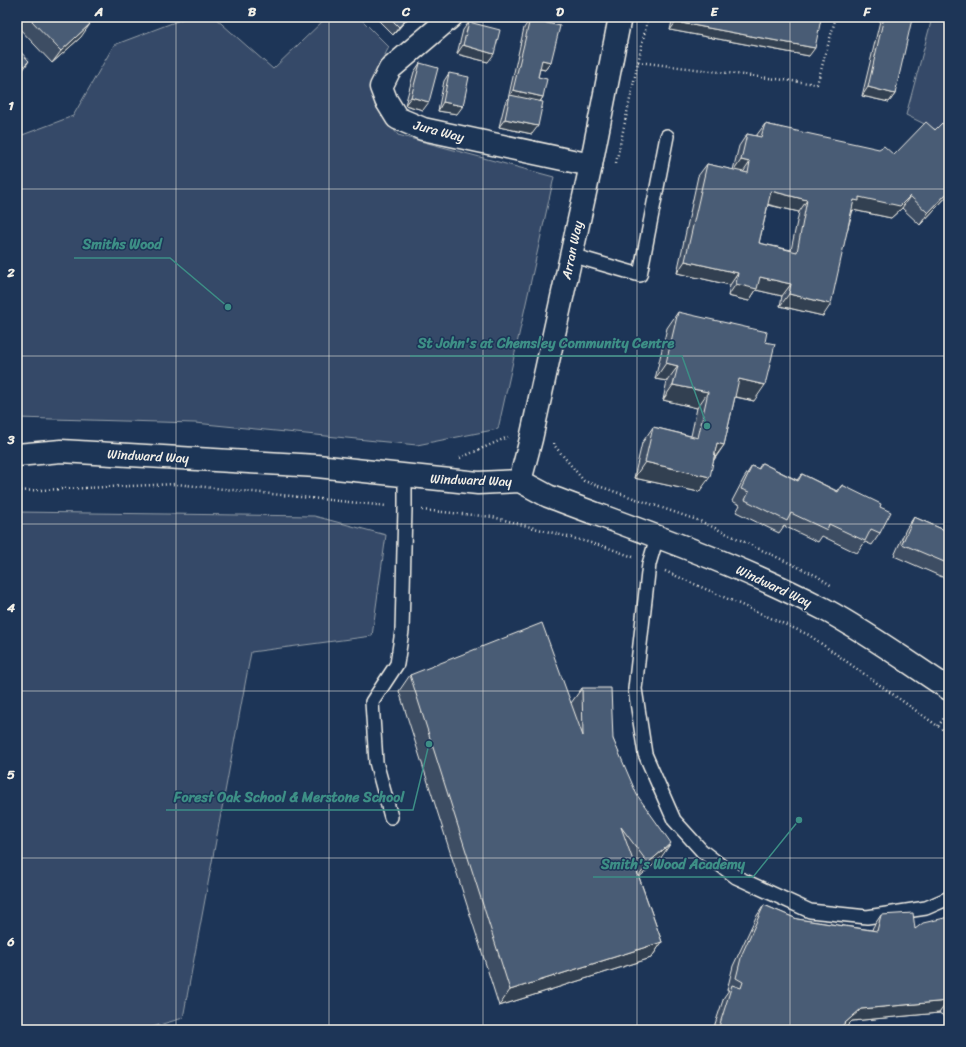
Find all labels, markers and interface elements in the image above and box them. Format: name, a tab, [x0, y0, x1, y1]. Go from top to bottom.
text: A	[94, 0, 103, 23]
text: B	[248, 0, 257, 23]
text: C	[401, 0, 411, 23]
text: D	[556, 0, 564, 23]
text: E	[710, 0, 719, 23]
text: F	[862, 0, 871, 23]
text: 1	[8, 94, 14, 117]
street label: Jura Way	[410, 113, 467, 149]
street label: Arran Way	[554, 218, 589, 282]
callout: Smiths Wood	[74, 232, 170, 258]
text: Smiths Wood	[81, 232, 163, 257]
text: 2	[6, 261, 15, 284]
callout: St John's at Chemsley Community Centre	[410, 330, 682, 356]
text: St John's at Chemsley Community Centre	[417, 331, 675, 356]
text: 3	[6, 428, 15, 451]
street label: Windward Way	[107, 442, 190, 470]
street label: Windward Way	[430, 467, 513, 493]
street label: Windward Way	[732, 558, 816, 614]
text: 4	[6, 596, 16, 619]
text: 5	[7, 763, 15, 786]
callout: Forest Oak School & Merstone School	[166, 784, 413, 810]
text: Forest Oak School & Merstone School	[173, 785, 405, 810]
callout: Smith's Wood Academy	[593, 851, 753, 877]
text: Smith's Wood Academy	[600, 852, 746, 877]
text: 6	[6, 930, 15, 953]

